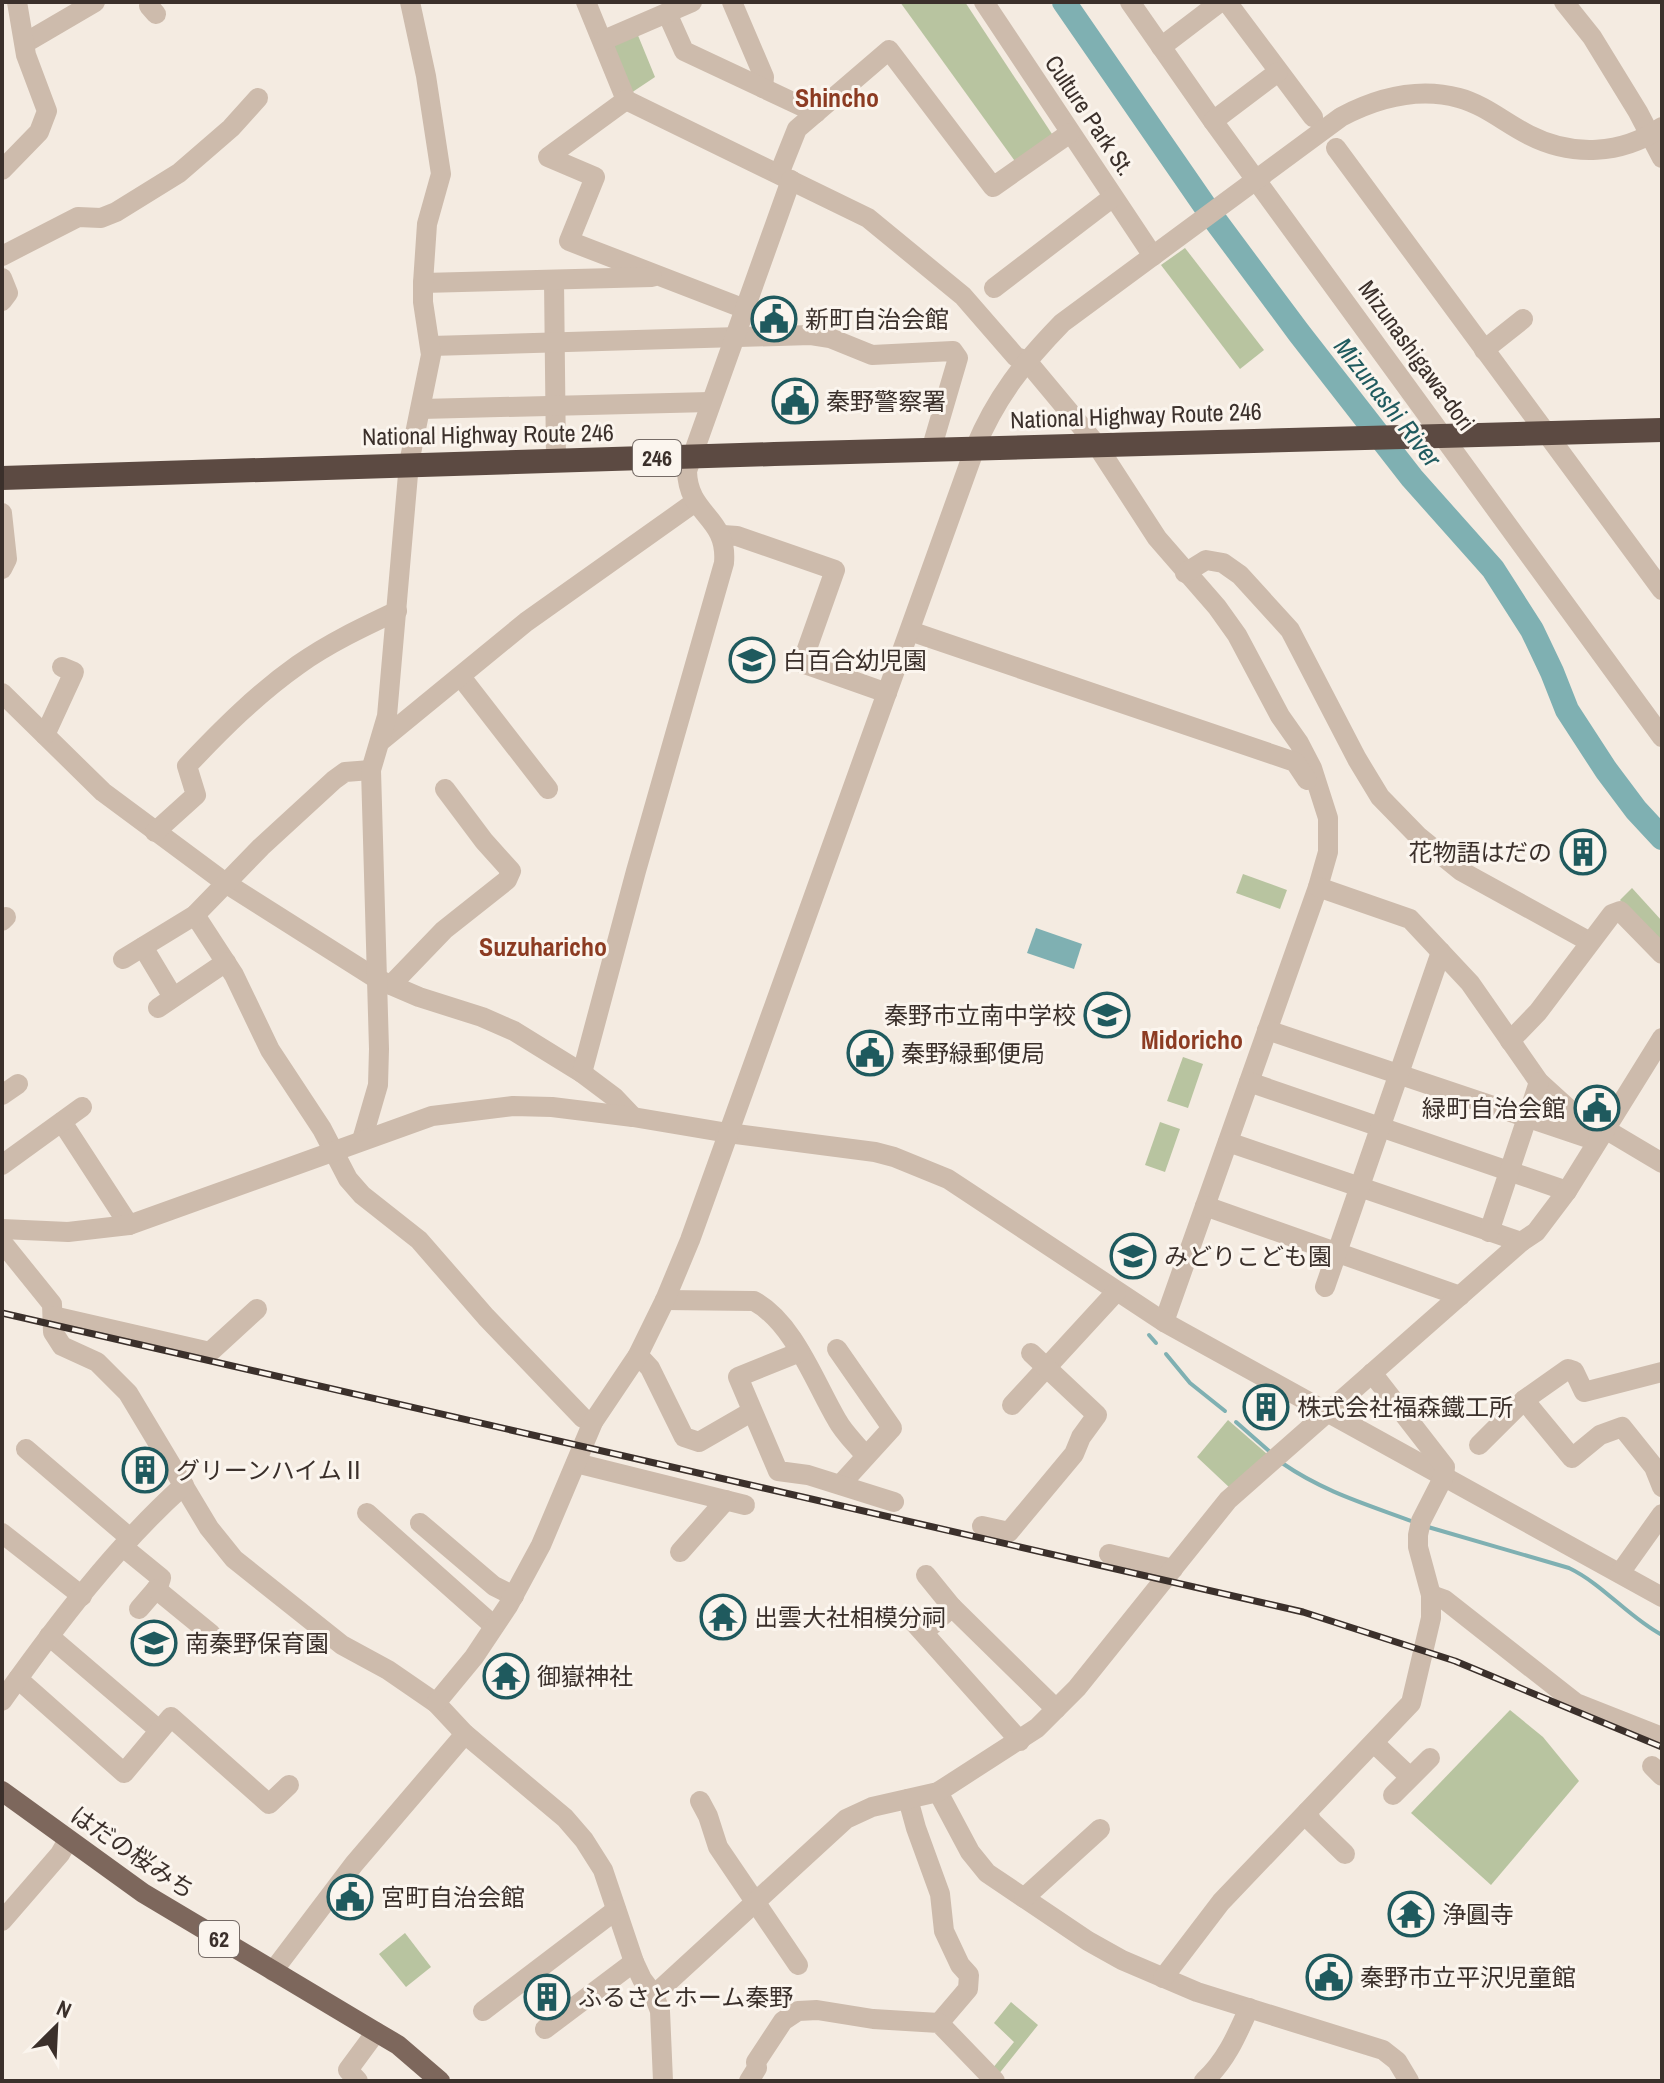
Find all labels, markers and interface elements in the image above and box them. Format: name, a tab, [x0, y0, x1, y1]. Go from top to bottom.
street label: Culture Park St.	[1038, 48, 1142, 182]
district label: Shincho	[795, 80, 879, 115]
street label: Mizunashigawa-dori	[1352, 273, 1482, 437]
public building icon: 新町自治会館	[750, 295, 798, 343]
place label: 新町自治会館	[805, 303, 949, 335]
water label: Mizunashi River	[1326, 330, 1450, 475]
public building icon: 秦野警察署	[771, 377, 819, 425]
place label: 秦野警察署	[826, 385, 946, 417]
street label: National Highway Route 246	[1010, 395, 1262, 435]
street label: National Highway Route 246	[362, 416, 614, 452]
road number: 246	[633, 440, 681, 476]
school or university icon: 白百合幼児園	[728, 636, 776, 684]
place label: 白百合幼児園	[783, 644, 927, 676]
building icon: 花物語はだの	[1559, 828, 1607, 876]
place label: 花物語はだの	[1408, 836, 1552, 868]
district label: Suzuharicho	[479, 929, 607, 964]
school or university icon: 秦野市立南中学校	[1083, 991, 1131, 1039]
place label: 秦野市立南中学校	[884, 999, 1076, 1031]
district label: Midoricho	[1141, 1022, 1243, 1057]
public building icon: 秦野緑郵便局	[846, 1029, 894, 1077]
place label: 秦野緑郵便局	[901, 1037, 1045, 1069]
public building icon: 緑町自治会館	[1573, 1084, 1621, 1132]
place label: 緑町自治会館	[1422, 1092, 1566, 1124]
school or university icon: みどりこども園	[1109, 1232, 1157, 1280]
place label: みどりこども園	[1164, 1240, 1332, 1272]
building icon: 株式会社福森鐵工所	[1242, 1383, 1290, 1431]
place label: 株式会社福森鐵工所	[1297, 1391, 1513, 1423]
building icon: グリーンハイムⅡ	[121, 1446, 169, 1494]
place label: グリーンハイムⅡ	[176, 1454, 366, 1486]
temple icon: 出雲大社相模分祠	[699, 1593, 747, 1641]
place label: 出雲大社相模分祠	[754, 1601, 946, 1633]
school or university icon: 南秦野保育園	[130, 1619, 178, 1667]
place label: 南秦野保育園	[185, 1627, 329, 1659]
temple icon: 御嶽神社	[482, 1652, 530, 1700]
place label: 御嶽神社	[537, 1660, 633, 1692]
street label: はだの桜みち	[65, 1799, 201, 1905]
public building icon: 宮町自治会館	[326, 1873, 374, 1921]
place label: 宮町自治会館	[381, 1881, 525, 1913]
temple icon: 浄圓寺	[1387, 1890, 1435, 1938]
place label: 浄圓寺	[1442, 1898, 1514, 1930]
road number: 62	[199, 1921, 239, 1957]
public building icon: 秦野市立平沢児童館	[1305, 1953, 1353, 2001]
place label: 秦野市立平沢児童館	[1360, 1961, 1576, 1993]
building icon: ふるさとホーム秦野	[523, 1973, 571, 2021]
place label: ふるさとホーム秦野	[578, 1981, 793, 2013]
north arrow	[16, 1987, 96, 2067]
text: N	[52, 1992, 76, 2025]

